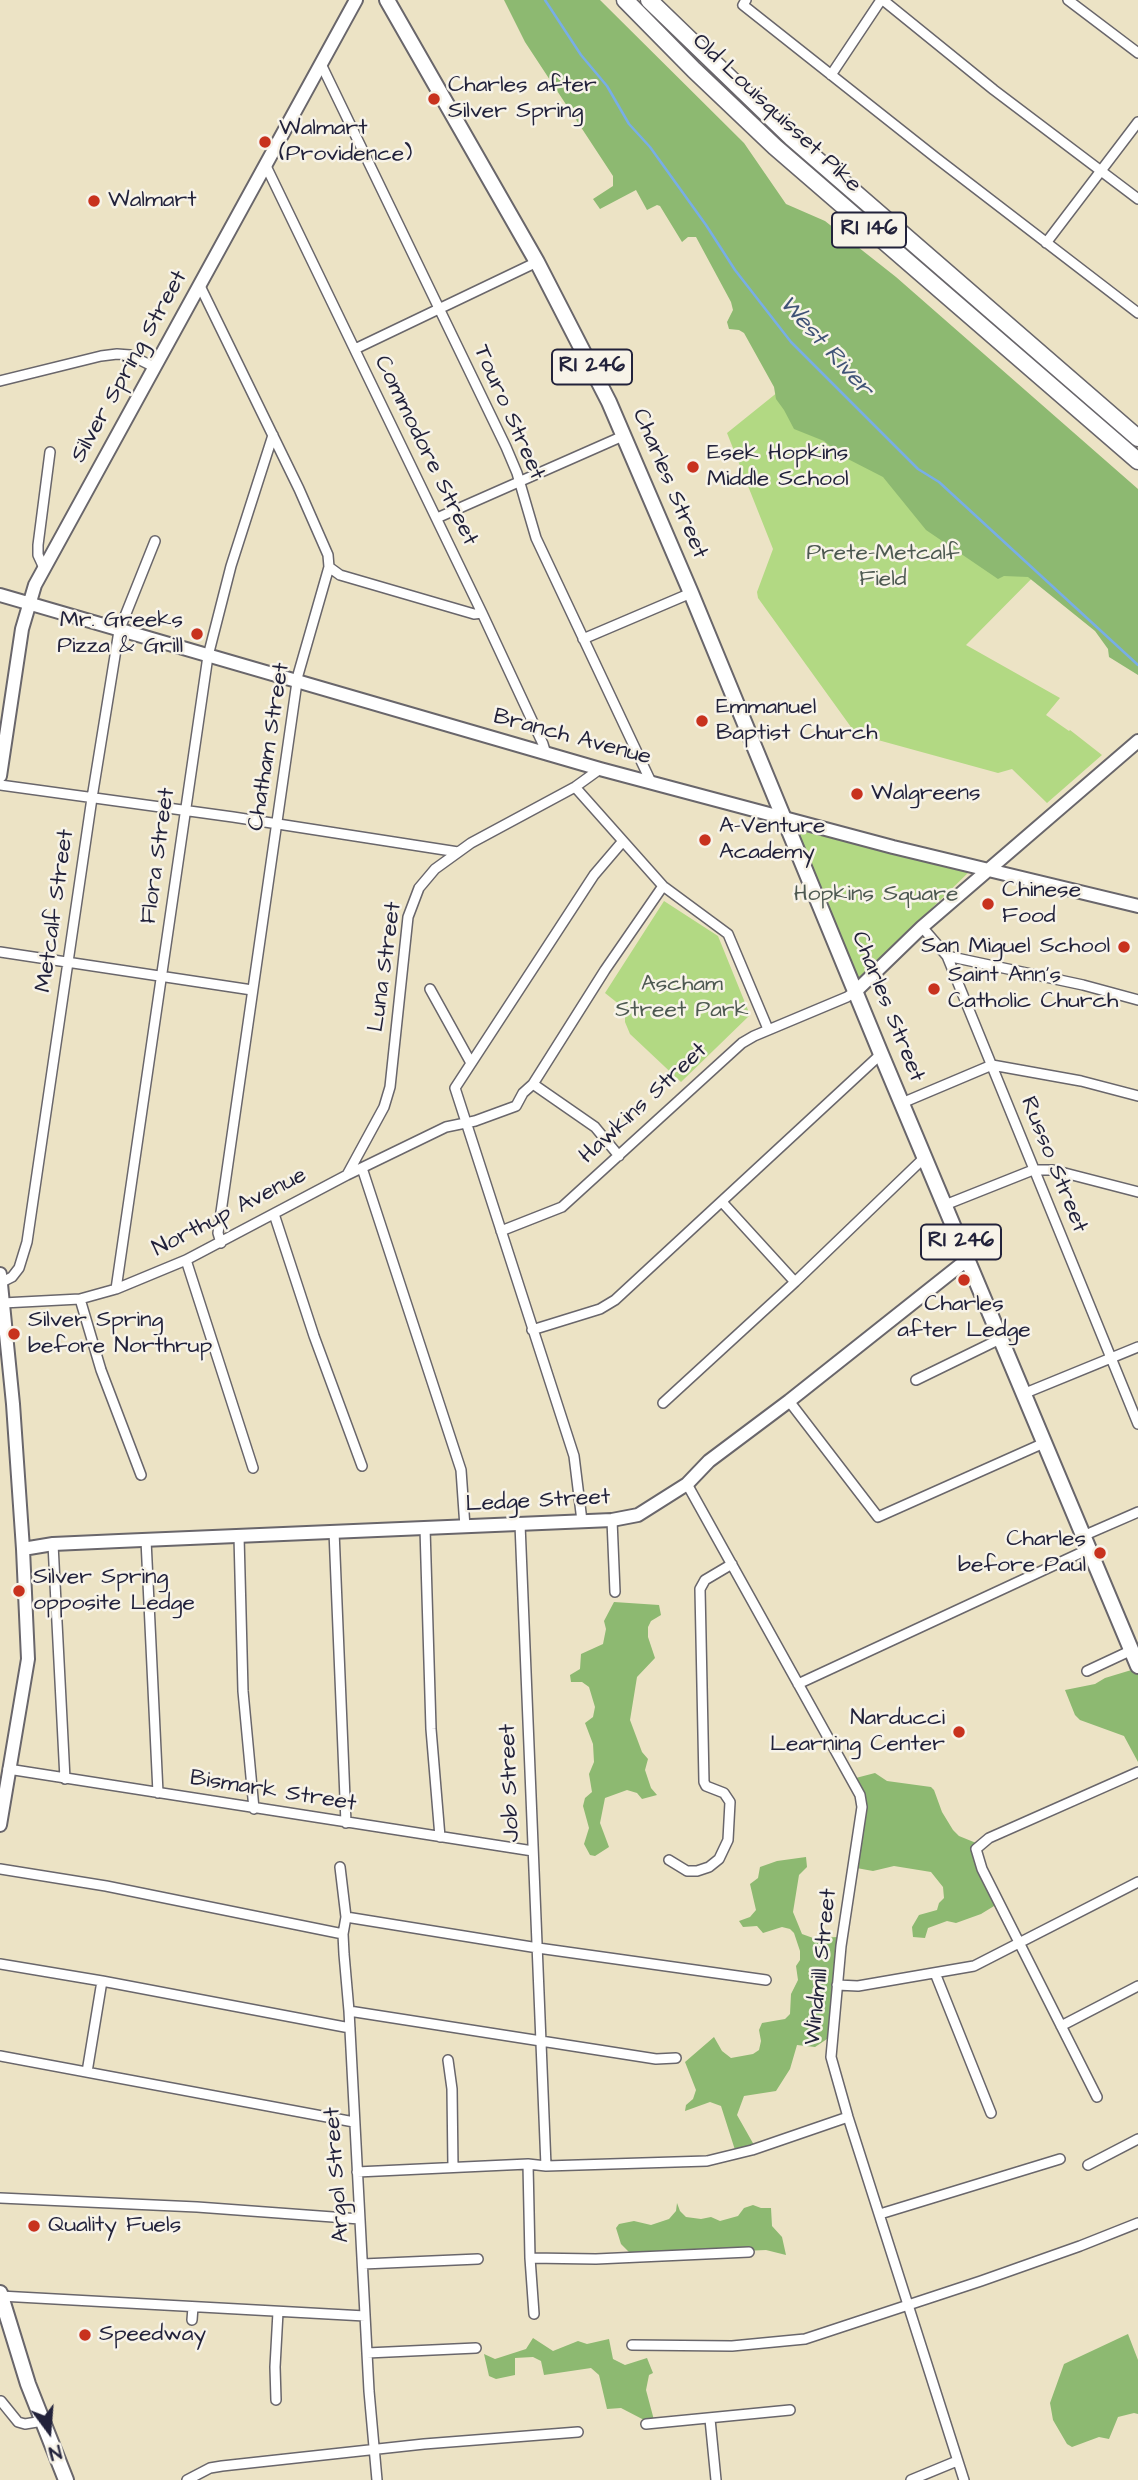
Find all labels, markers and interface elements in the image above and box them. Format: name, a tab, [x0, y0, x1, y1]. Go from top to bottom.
street label: Old Louisquisset Pike	[686, 28, 866, 200]
place label: Charles after Silver Spring	[448, 72, 597, 126]
marker: Charles after Silver Spring	[426, 91, 442, 107]
place label: Walmart (Providence)	[279, 115, 412, 169]
marker: Walmart (Providence)	[257, 134, 273, 150]
place label: Walmart	[108, 187, 197, 215]
marker: Walmart	[86, 193, 102, 209]
road number: RI 146	[832, 212, 906, 247]
street label: Silver Spring Street	[66, 266, 194, 468]
water label: West River	[772, 290, 878, 404]
street label: Touro Street	[466, 341, 550, 485]
road number: RI 246	[552, 350, 632, 384]
street label: Commodore Street	[367, 351, 483, 551]
street label: Charles Street	[625, 405, 713, 563]
place label: Esek Hopkins Middle School	[707, 440, 849, 494]
marker: Esek Hopkins Middle School	[685, 459, 701, 475]
park label: Prete-Metcalf Field	[807, 540, 959, 594]
place label: Mr. Greeks Pizza & Grill	[57, 607, 183, 661]
marker: Mr. Greeks Pizza & Grill	[189, 626, 205, 642]
street label: Chatham Street	[243, 661, 297, 833]
place label: Emmanuel Baptist Church	[716, 694, 878, 748]
street label: Branch Avenue	[490, 704, 654, 772]
marker: Emmanuel Baptist Church	[694, 713, 710, 729]
place label: Walgreens	[871, 780, 980, 808]
street label: Flora Street	[136, 786, 182, 926]
marker: Walgreens	[849, 786, 865, 802]
place label: A-Venture Academy	[719, 813, 825, 867]
street label: Metcalf Street	[31, 828, 81, 994]
marker: A-Venture Academy	[697, 832, 713, 848]
place label: Chinese Food	[1002, 877, 1081, 931]
park label: Hopkins Square	[794, 881, 958, 909]
marker: Chinese Food	[980, 896, 996, 912]
street label: Luna Street	[363, 900, 409, 1034]
street label: Charles Street	[844, 928, 930, 1086]
place label: San Miguel School	[921, 933, 1110, 961]
marker: San Miguel School	[1116, 939, 1132, 955]
place label: Saint Ann's Catholic Church	[948, 962, 1118, 1016]
park label: Ascham Street Park	[615, 971, 749, 1025]
marker: Saint Ann's Catholic Church	[926, 981, 942, 997]
street label: Hawkins Street	[574, 1038, 714, 1170]
street label: Russo Street	[1013, 1093, 1093, 1237]
street label: Northup Avenue	[148, 1162, 312, 1264]
road number: RI 246	[921, 1224, 1001, 1260]
marker: Charles after Ledge	[956, 1272, 972, 1288]
place label: Charles after Ledge	[897, 1291, 1031, 1345]
place label: Silver Spring before Northrup	[28, 1307, 212, 1361]
marker: Silver Spring before Northrup	[6, 1326, 22, 1342]
street label: Ledge Street	[465, 1484, 611, 1520]
place label: Charles before Paul	[958, 1526, 1086, 1580]
marker: Charles before Paul	[1092, 1545, 1108, 1561]
place label: Silver Spring opposite Ledge	[33, 1564, 195, 1618]
marker: Silver Spring opposite Ledge	[11, 1583, 27, 1599]
place label: Narducci Learning Center	[770, 1705, 945, 1759]
street label: Job Street	[495, 1723, 527, 1843]
marker: Narducci Learning Center	[951, 1724, 967, 1740]
street label: Bismark Street	[188, 1765, 358, 1819]
street label: Windmill Street	[800, 1887, 844, 2047]
street label: Argol Street	[319, 2106, 357, 2244]
place label: Quality Fuels	[48, 2212, 181, 2240]
marker: Quality Fuels	[26, 2218, 42, 2234]
place label: Speedway	[99, 2321, 206, 2349]
marker: Speedway	[77, 2327, 93, 2343]
north arrow	[14, 2396, 84, 2466]
text: N	[45, 2437, 64, 2466]

